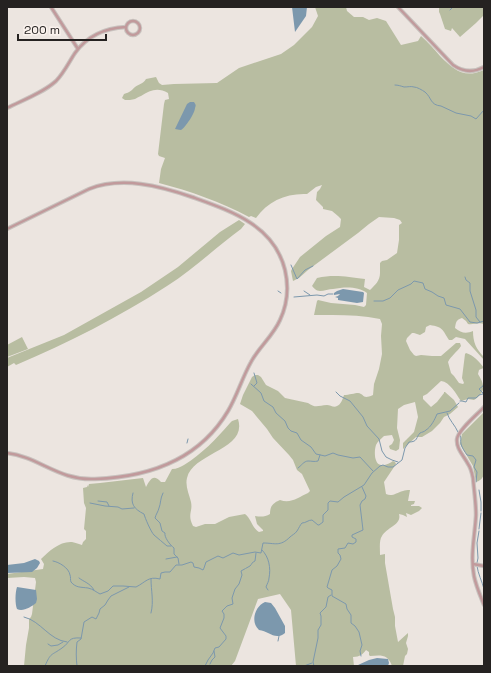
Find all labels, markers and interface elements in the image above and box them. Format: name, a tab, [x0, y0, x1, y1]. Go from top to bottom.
scale bar	[18, 16, 106, 42]
text: 200 m	[24, 22, 60, 38]

